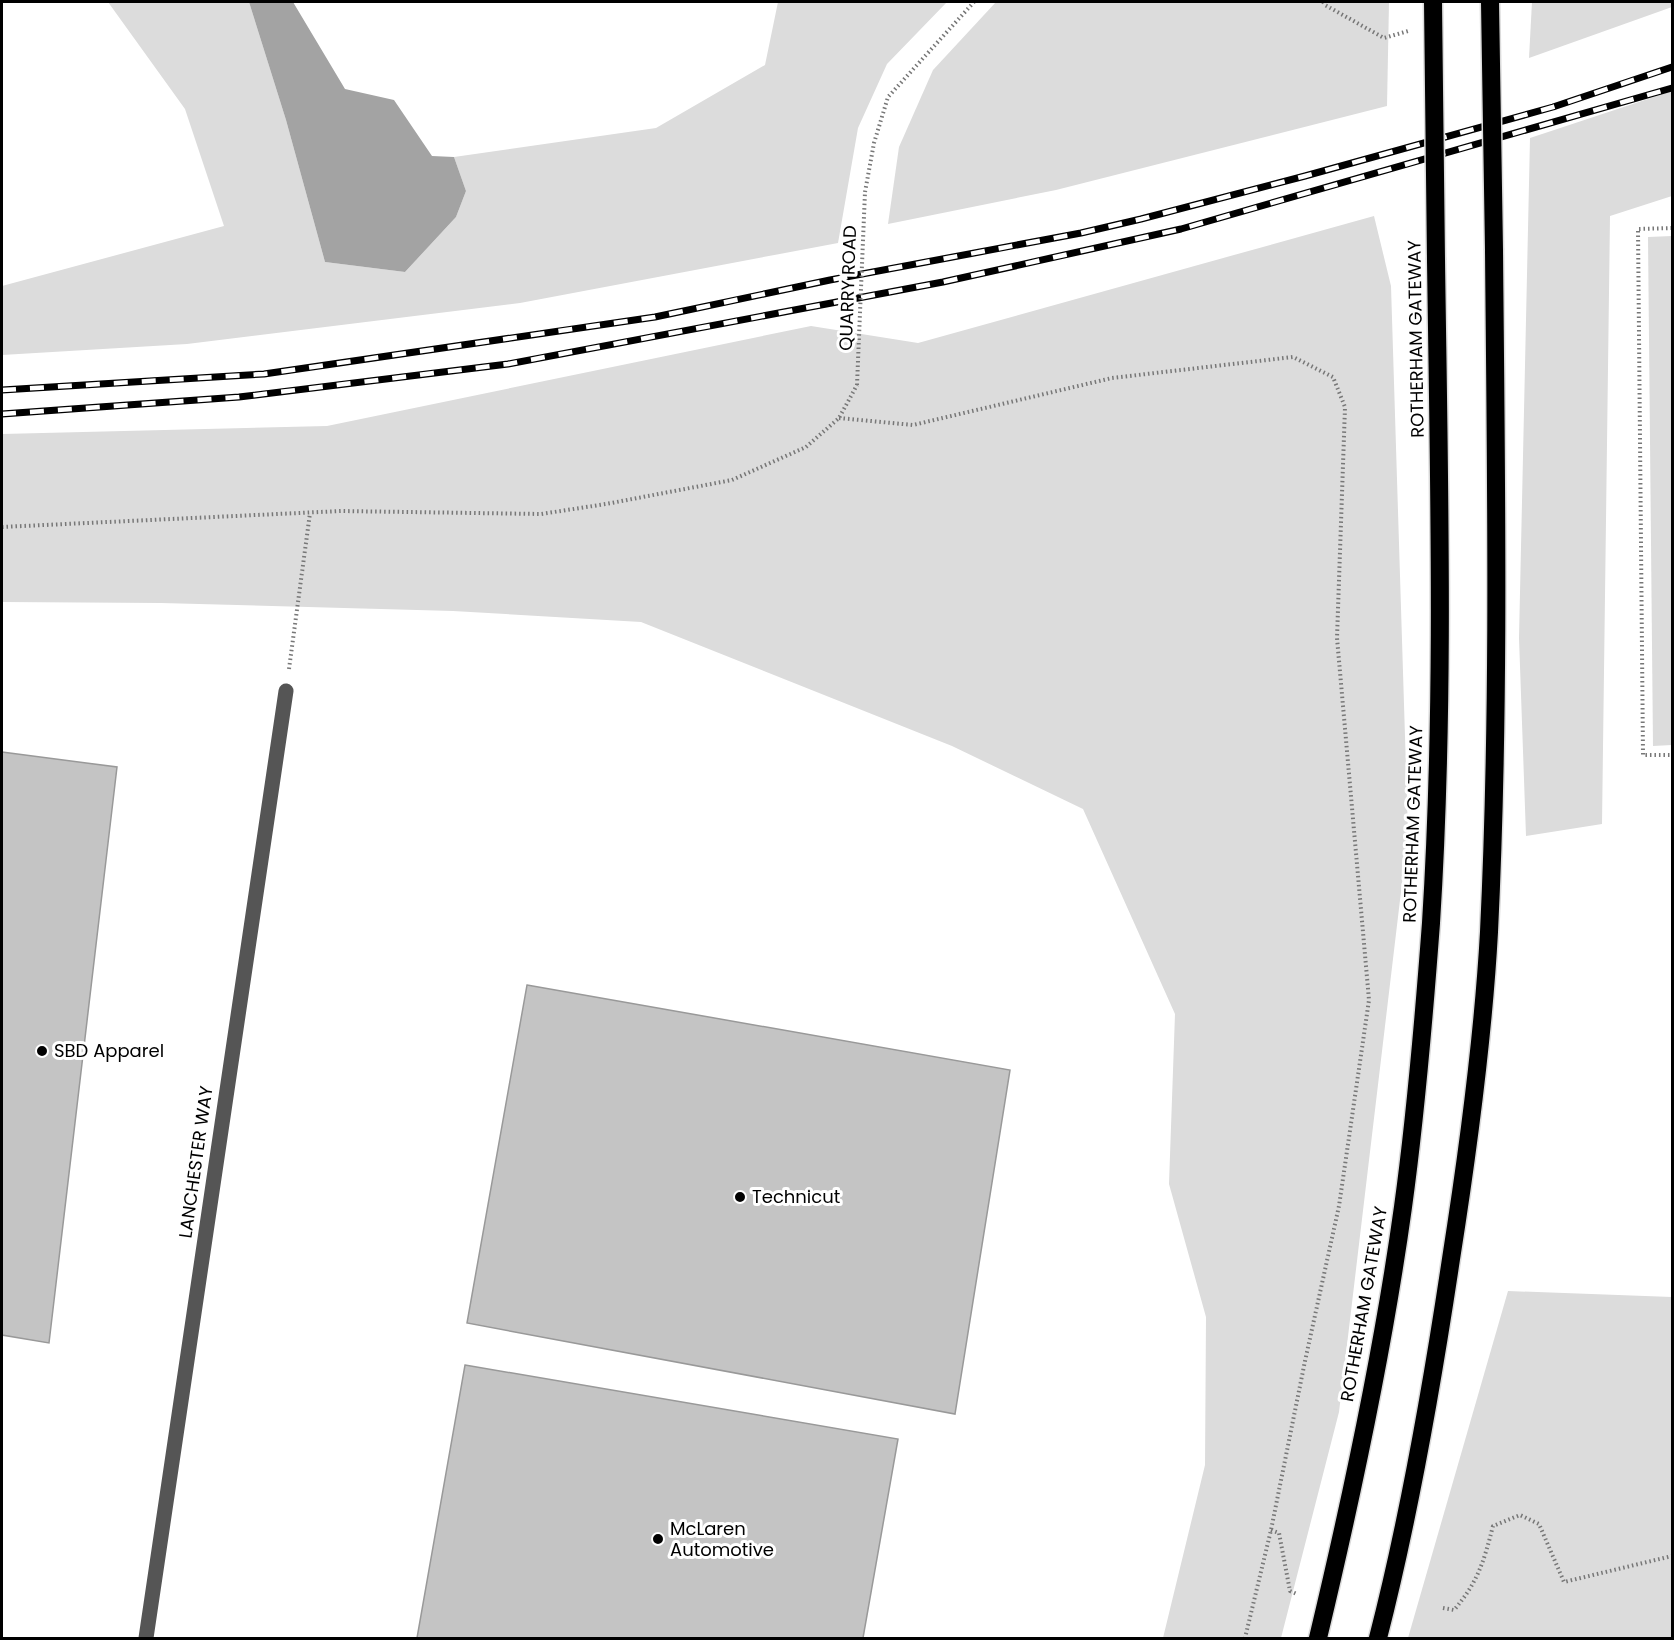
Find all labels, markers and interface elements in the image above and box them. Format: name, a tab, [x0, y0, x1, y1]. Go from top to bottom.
street label: QUARRY ROAD	[833, 225, 862, 351]
street label: ROTHERHAM GATEWAY	[1401, 239, 1430, 438]
street label: ROTHERHAM GATEWAY	[1397, 724, 1428, 923]
place label: SBD Apparel	[54, 1038, 164, 1063]
marker: SBD Apparel	[35, 1044, 49, 1058]
street label: LANCHESTER WAY	[172, 1084, 219, 1240]
place label: Technicut	[752, 1184, 840, 1209]
marker: Technicut	[733, 1190, 747, 1204]
street label: ROTHERHAM GATEWAY	[1334, 1204, 1393, 1403]
place label: McLaren Automotive	[670, 1516, 774, 1562]
marker: McLaren Automotive	[651, 1532, 665, 1546]

